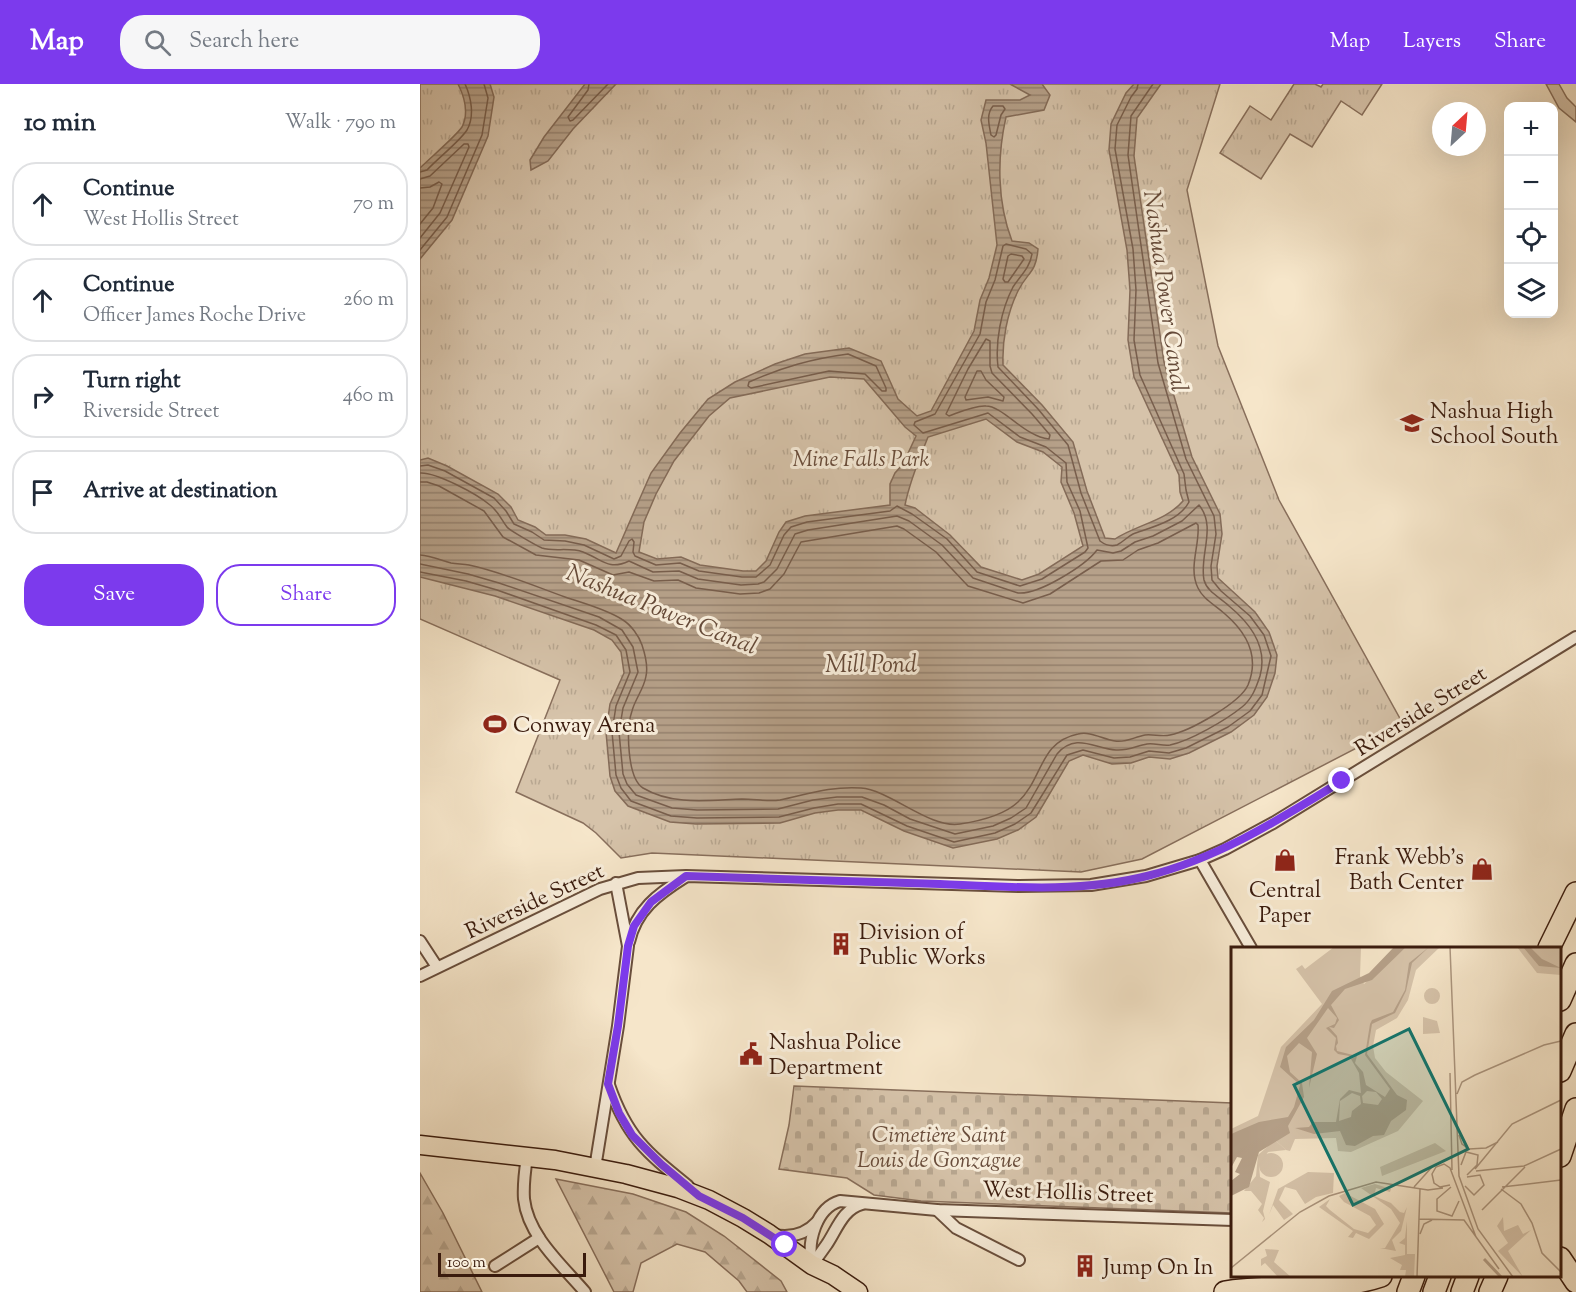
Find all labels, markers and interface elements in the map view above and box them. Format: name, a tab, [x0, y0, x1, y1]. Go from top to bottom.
search box	[120, 15, 540, 69]
text: Map	[30, 22, 84, 62]
icon: search	[141, 26, 174, 59]
text: Search here	[189, 26, 299, 58]
text: Map	[1330, 27, 1370, 57]
text: Layers	[1403, 27, 1461, 57]
text: Share	[1494, 27, 1546, 57]
north arrow	[1432, 102, 1486, 156]
map controls	[1504, 102, 1558, 318]
button: +	[1504, 102, 1558, 156]
text: 10 min	[24, 105, 96, 142]
text: Walk · 790 m	[285, 109, 396, 138]
button: −	[1504, 156, 1558, 210]
text: Continue	[83, 174, 174, 206]
icon: ahead	[26, 188, 59, 221]
water label: Nashua Power Canal	[1133, 188, 1195, 394]
text: 70 m	[353, 190, 394, 219]
text: West Hollis Street	[83, 206, 239, 235]
button: locate	[1504, 210, 1558, 264]
button: layers	[1504, 264, 1558, 318]
text: Continue	[83, 270, 174, 302]
icon: ahead	[26, 284, 59, 317]
text: 260 m	[343, 286, 394, 315]
text: Officer James Roche Drive	[83, 302, 306, 331]
text: Turn right	[83, 366, 180, 398]
icon: right	[26, 380, 59, 413]
text: 460 m	[343, 382, 394, 411]
place label: Nashua High School South	[1430, 397, 1559, 454]
text: Riverside Street	[83, 398, 219, 427]
school or university icon: Nashua High School South	[1399, 410, 1425, 436]
park label: Mine Falls Park	[793, 445, 929, 477]
icon: arrive	[26, 476, 59, 509]
text: Arrive at destination	[83, 476, 278, 508]
water label: Nashua Power Canal	[561, 557, 762, 665]
button: Save	[24, 564, 204, 626]
button: Share	[216, 564, 396, 626]
water label: Mill Pond	[825, 649, 917, 683]
street label: Riverside Street	[1349, 659, 1494, 766]
sports icon: Conway Arena	[482, 711, 508, 737]
place label: Conway Arena	[513, 711, 656, 743]
route end	[1328, 767, 1354, 793]
place label: Frank Webb's Bath Center	[1335, 843, 1464, 900]
shop icon: Central Paper	[1272, 847, 1298, 873]
street label: Riverside Street	[461, 856, 610, 949]
shop icon: Frank Webb's Bath Center	[1469, 856, 1495, 882]
place label: Central Paper	[1249, 876, 1321, 933]
place label: Division of Public Works	[859, 918, 985, 975]
building icon: Division of Public Works	[828, 931, 854, 957]
inset map	[1231, 947, 1561, 1277]
place label: Nashua Police Department	[769, 1028, 901, 1085]
public building icon: Nashua Police Department	[738, 1041, 764, 1067]
park label: Cimetière Saint Louis de Gonzague	[857, 1121, 1021, 1178]
street label: West Hollis Street	[982, 1175, 1155, 1213]
route start	[771, 1231, 797, 1257]
scale bar	[438, 1250, 586, 1278]
text: 100 m	[447, 1252, 486, 1275]
building icon: Jump On In	[1072, 1253, 1098, 1279]
place label: Jump On In	[1102, 1253, 1214, 1285]

